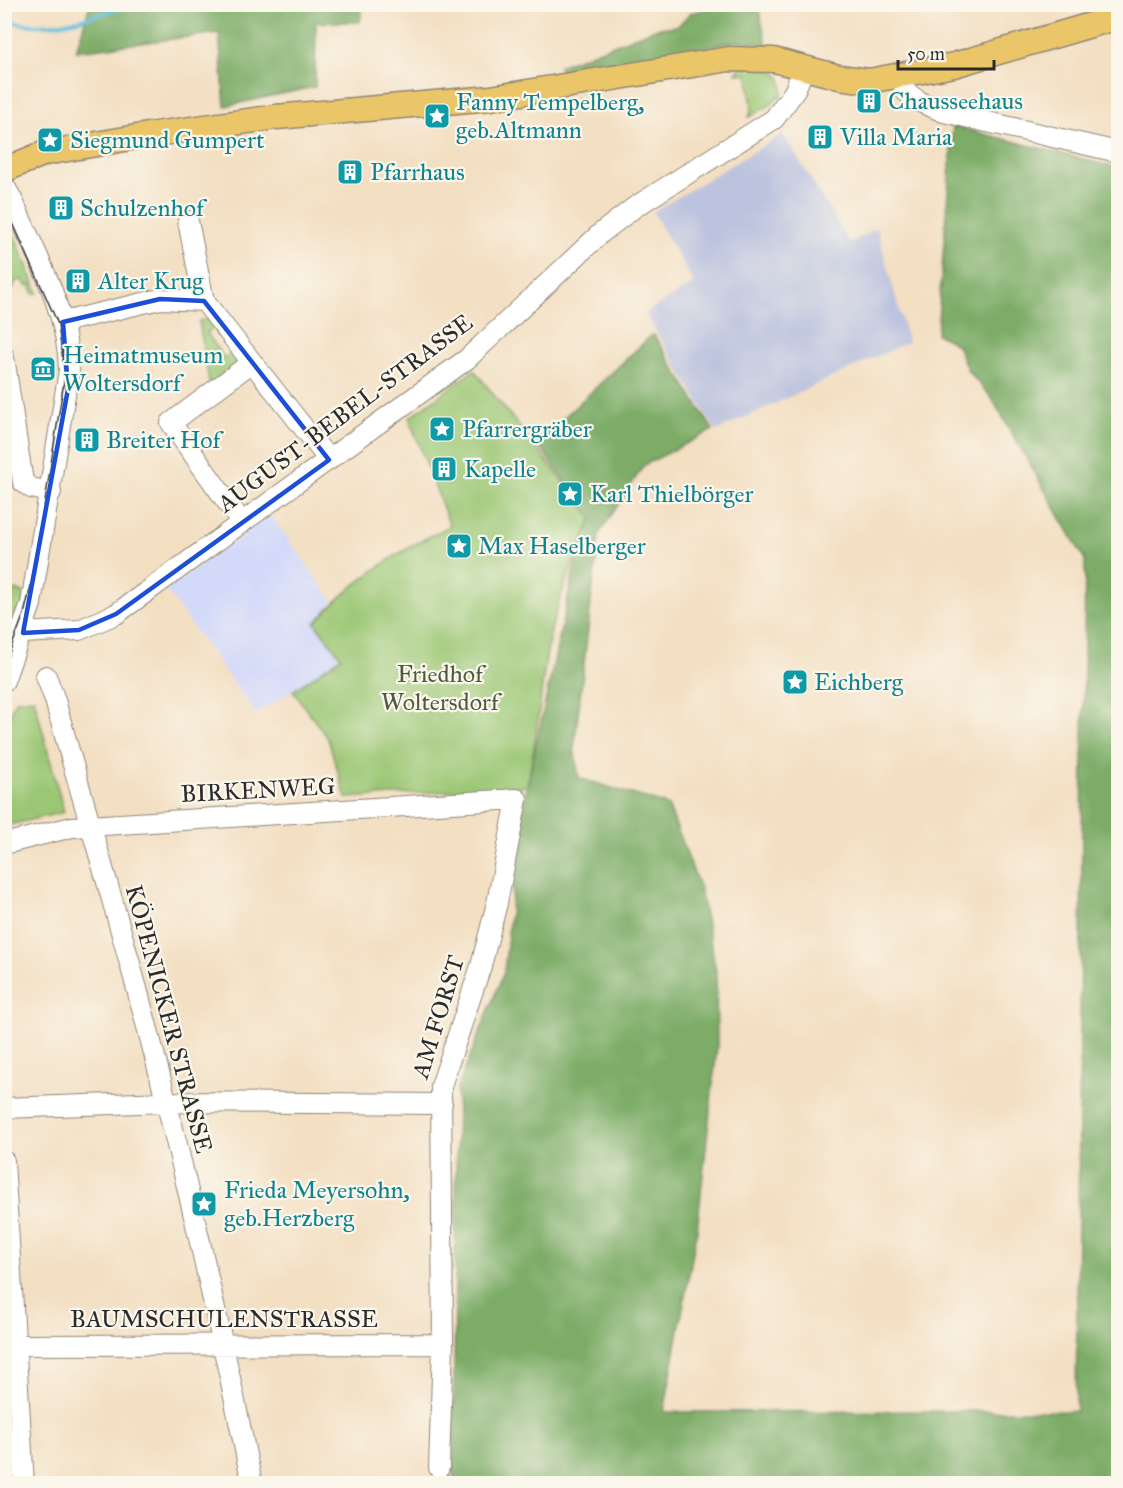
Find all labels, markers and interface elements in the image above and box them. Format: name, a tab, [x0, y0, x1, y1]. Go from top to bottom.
scale bar	[898, 33, 994, 71]
text: 50 m	[907, 43, 945, 65]
building icon: Chausseehaus	[854, 86, 884, 116]
place label: Chausseehaus	[888, 86, 1023, 116]
place label: Fanny Tempelberg, geb.Altmann	[456, 87, 644, 145]
place icon: Fanny Tempelberg, geb.Altmann	[422, 101, 452, 131]
building icon: Villa Maria	[805, 122, 835, 152]
place label: Villa Maria	[839, 122, 953, 152]
place icon: Siegmund Gumpert	[35, 125, 65, 155]
place label: Siegmund Gumpert	[70, 125, 265, 155]
building icon: Pfarrhaus	[335, 157, 365, 187]
place label: Pfarrhaus	[370, 157, 465, 187]
building icon: Schulzenhof	[46, 193, 76, 223]
place label: Schulzenhof	[80, 193, 208, 223]
building icon: Alter Krug	[63, 266, 93, 296]
place label: Alter Krug	[97, 266, 204, 296]
street label: AUGUST-BEBEL-STRASSE	[211, 307, 479, 519]
place label: Heimatmuseum Woltersdorf	[63, 340, 223, 398]
museum icon: Heimatmuseum Woltersdorf	[28, 354, 58, 384]
place icon: Pfarrergräber	[427, 414, 457, 444]
place label: Pfarrergräber	[462, 414, 592, 444]
building icon: Breiter Hof	[72, 425, 102, 455]
place label: Breiter Hof	[106, 425, 224, 455]
building icon: Kapelle	[429, 454, 459, 484]
place label: Kapelle	[464, 454, 536, 484]
place icon: Karl Thielbörger	[555, 479, 585, 509]
place label: Karl Thielbörger	[590, 479, 754, 509]
place icon: Max Haselberger	[444, 531, 474, 561]
place label: Max Haselberger	[478, 531, 646, 561]
park label: Friedhof Woltersdorf	[381, 659, 503, 717]
place icon: Eichberg	[780, 667, 810, 697]
place label: Eichberg	[814, 667, 904, 697]
street label: BIRKENWEG	[180, 771, 336, 809]
street label: KÖPENICKER STRASSE	[119, 882, 219, 1156]
street label: AM FORST	[405, 952, 471, 1083]
place label: Frieda Meyersohn, geb.Herzberg	[224, 1175, 410, 1233]
place icon: Frieda Meyersohn, geb.Herzberg	[189, 1189, 219, 1219]
street label: BAUMSCHULENSTRASSE	[70, 1304, 378, 1334]

